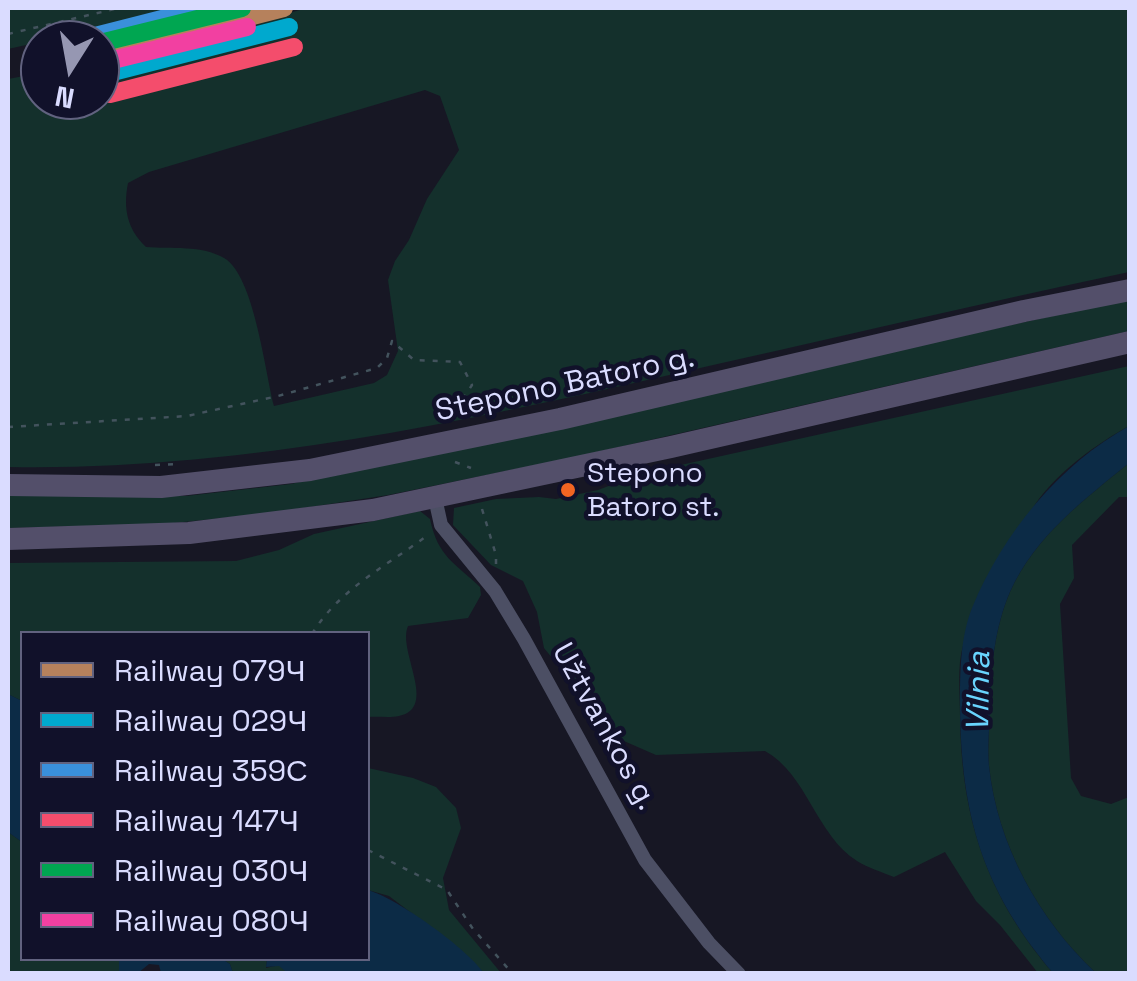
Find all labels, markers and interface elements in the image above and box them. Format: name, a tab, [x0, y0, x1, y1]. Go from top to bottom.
north arrow	[20, 20, 120, 120]
text: N	[52, 78, 77, 117]
street label: Stepono Batoro g.	[432, 340, 698, 430]
place label: Stepono Batoro st.	[587, 457, 719, 523]
marker: Stepono Batoro st.	[558, 480, 578, 500]
legend	[20, 631, 370, 961]
street label: Užtvankos g.	[543, 637, 665, 817]
text: Railway 079Ч	[114, 651, 306, 690]
water label: Vilnia	[960, 651, 1000, 733]
text: Railway 029Ч	[114, 701, 307, 740]
text: Railway 359С	[114, 751, 308, 790]
text: Railway 147Ч	[114, 801, 299, 840]
text: Railway 030Ч	[114, 851, 308, 890]
text: Railway 080Ч	[114, 901, 309, 940]

